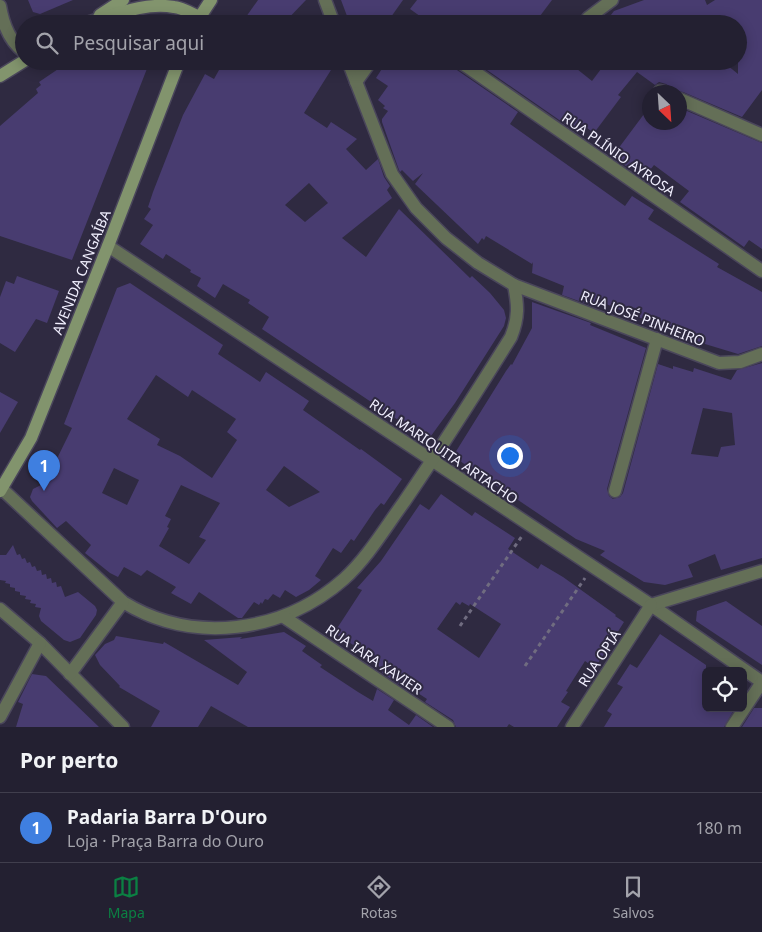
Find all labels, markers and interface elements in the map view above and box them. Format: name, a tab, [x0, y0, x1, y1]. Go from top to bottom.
search box	[15, 15, 747, 70]
icon: search	[33, 29, 61, 57]
text: Pesquisar aqui	[73, 30, 204, 56]
north arrow	[642, 85, 687, 130]
street label: RUA PLÍNIO AYROSA	[559, 108, 679, 200]
street label: AVENIDA CANGAÍBA	[47, 207, 115, 337]
street label: RUA JOSÉ PINHEIRO	[578, 286, 708, 350]
street label: RUA MARIQUITA ARTACHO	[366, 394, 522, 508]
your location	[497, 443, 523, 469]
pin: 1	[28, 450, 60, 491]
street label: RUA IARA XAVIER	[322, 620, 426, 699]
street label: RUA OPIÁ	[573, 626, 625, 690]
map controls	[702, 667, 747, 712]
button: locate	[702, 667, 747, 712]
text: Por perto	[20, 746, 118, 774]
text: Padaria Barra D'Ouro	[67, 804, 267, 830]
text: 1	[31, 817, 41, 839]
text: 180 m	[695, 817, 742, 839]
text: Loja · Praça Barra do Ouro	[67, 830, 264, 852]
tab: Mapa	[108, 873, 145, 922]
tab: Rotas	[360, 873, 397, 922]
tab: Salvos	[613, 873, 654, 922]

